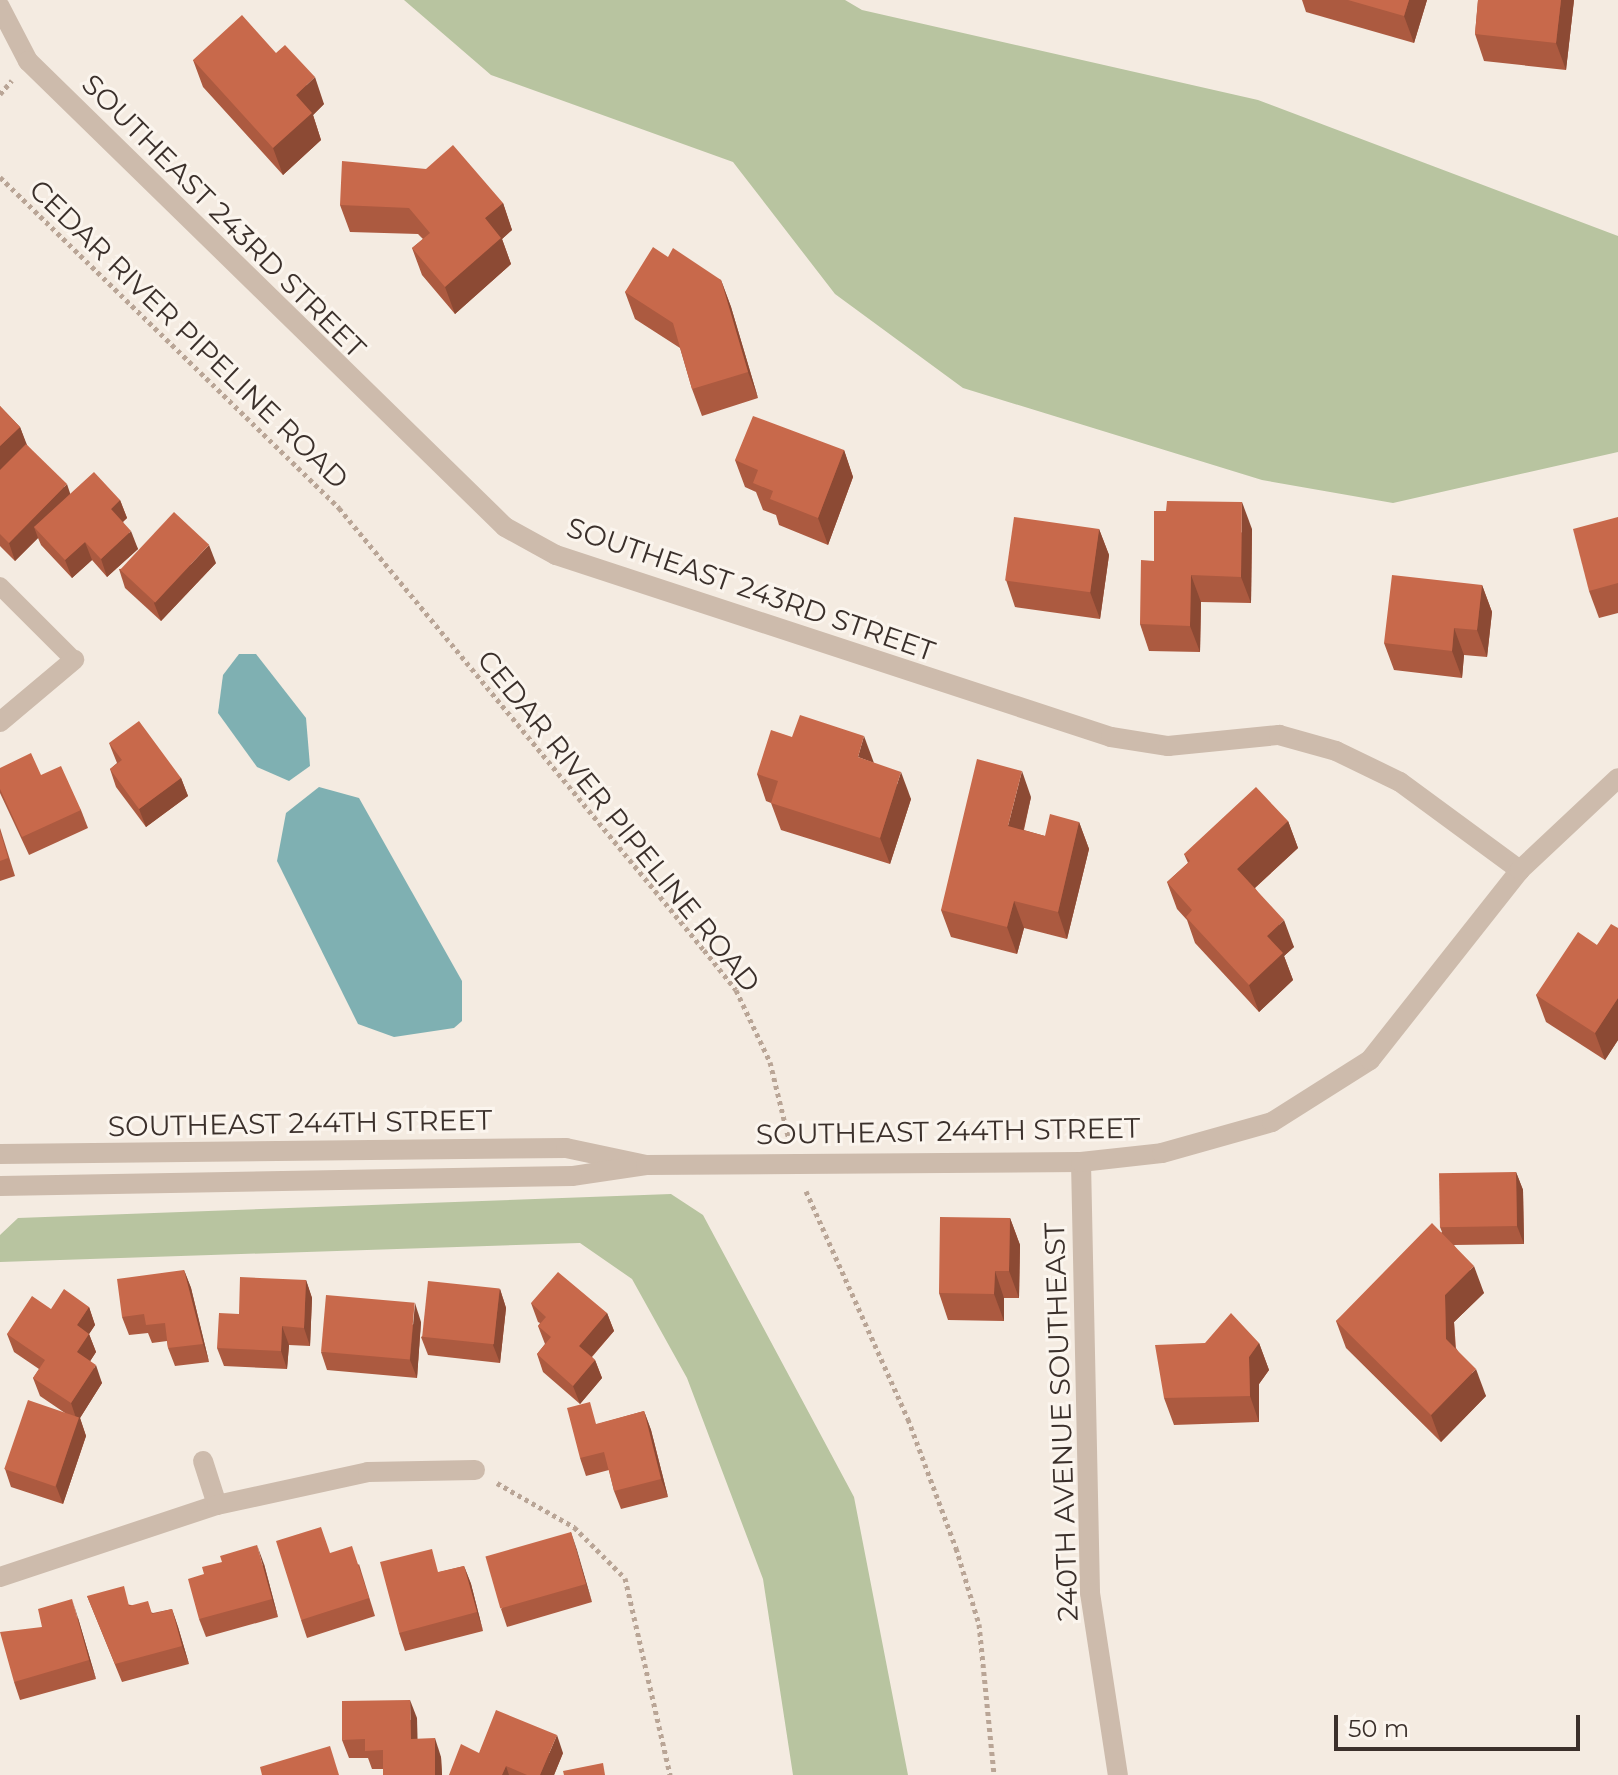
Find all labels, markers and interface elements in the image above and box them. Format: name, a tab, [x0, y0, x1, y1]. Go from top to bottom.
street label: SOUTHEAST 243RD STREET	[75, 67, 373, 365]
street label: CEDAR RIVER PIPELINE ROAD	[23, 173, 355, 495]
street label: SOUTHEAST 243RD STREET	[563, 510, 939, 668]
street label: CEDAR RIVER PIPELINE ROAD	[471, 643, 767, 999]
street label: SOUTHEAST 244TH STREET	[108, 1103, 492, 1143]
street label: SOUTHEAST 244TH STREET	[756, 1111, 1140, 1151]
street label: 240TH AVENUE SOUTHEAST	[1037, 1222, 1085, 1622]
scale bar	[1338, 1699, 1584, 1749]
text: 50 m	[1348, 1714, 1409, 1743]

